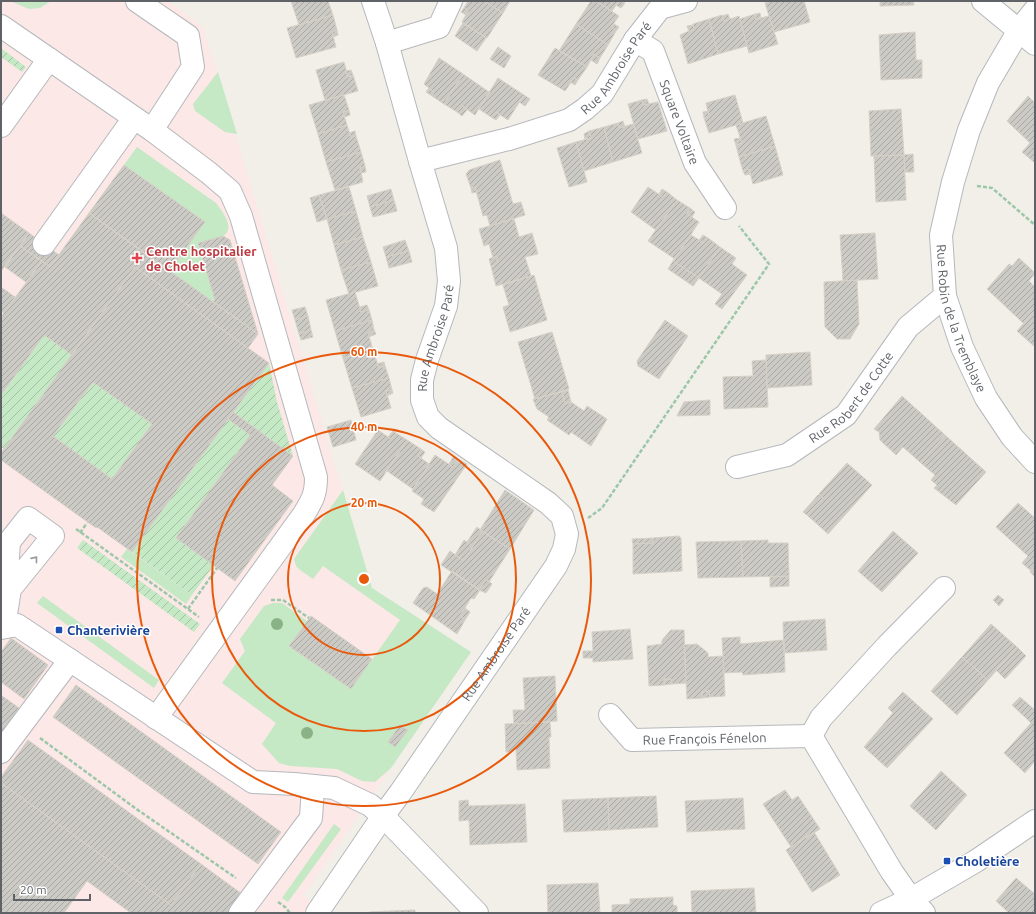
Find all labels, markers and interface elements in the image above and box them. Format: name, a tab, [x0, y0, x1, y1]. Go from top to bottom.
street label: Rue Ambroise Paré	[578, 19, 654, 117]
street label: Square Voltaire	[657, 78, 702, 166]
place label: Centre hospitalier de Cholet	[146, 244, 257, 273]
street label: Rue Robin de la Tremblaye	[935, 244, 989, 394]
marker: Centre hospitalier de Cholet	[131, 252, 143, 264]
street label: Rue Ambroise Paré	[414, 284, 456, 392]
text: 60 m	[351, 345, 377, 358]
street label: Rue Robert de Cotte	[806, 349, 896, 445]
text: 40 m	[351, 420, 377, 433]
text: 20 m	[351, 496, 377, 509]
one-way arrow	[30, 556, 37, 563]
centre of rings	[357, 572, 371, 586]
street label: Rue Ambroise Paré	[459, 604, 533, 703]
place label: Chanterivière	[67, 623, 150, 637]
marker: Chanterivière	[54, 625, 64, 635]
street label: Rue François Fénelon	[643, 730, 767, 747]
place label: Choletière	[955, 854, 1020, 868]
marker: Choletière	[942, 856, 952, 866]
scale bar	[14, 876, 90, 902]
text: 20 m	[20, 883, 47, 896]

